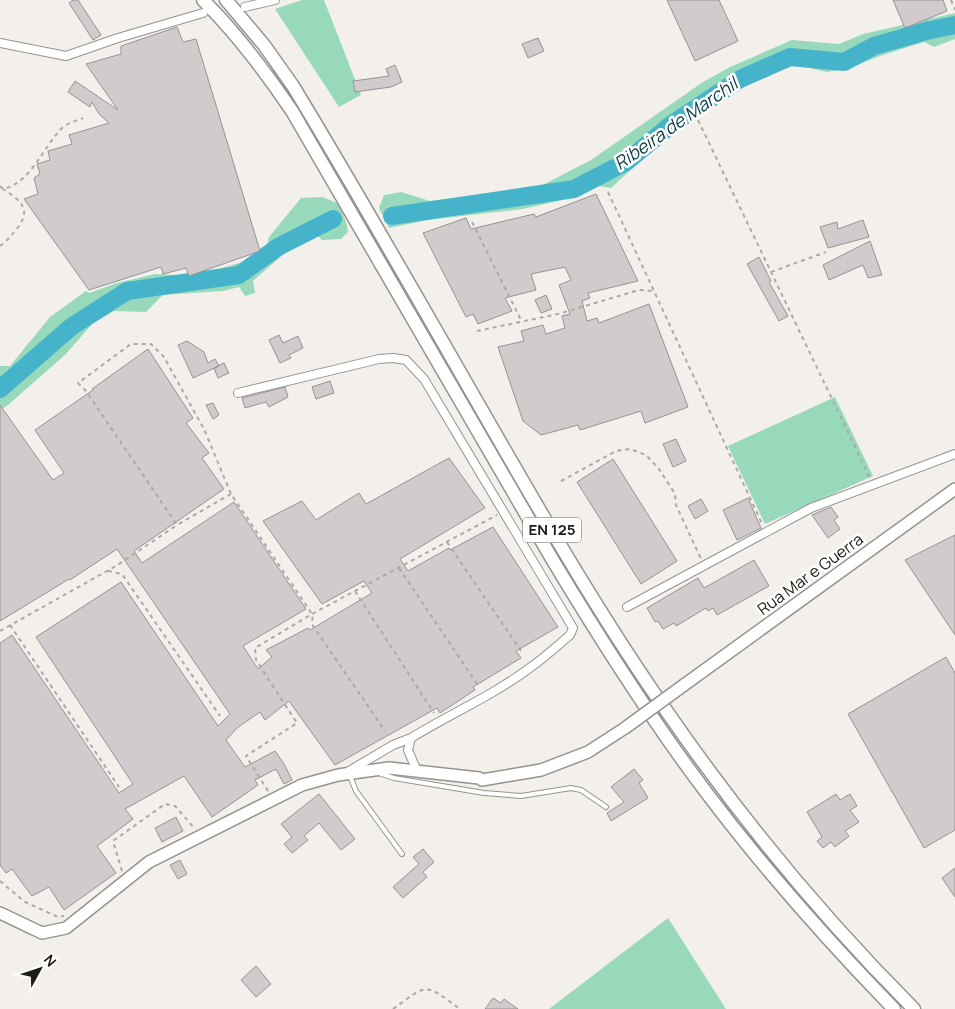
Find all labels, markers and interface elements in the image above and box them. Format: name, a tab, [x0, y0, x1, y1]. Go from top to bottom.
water label: Ribeira de Marchil	[609, 70, 744, 175]
road number: EN 125	[523, 518, 581, 542]
street label: Rua Mar e Guerra	[753, 528, 867, 620]
north arrow	[15, 944, 65, 994]
text: N	[40, 950, 61, 970]

